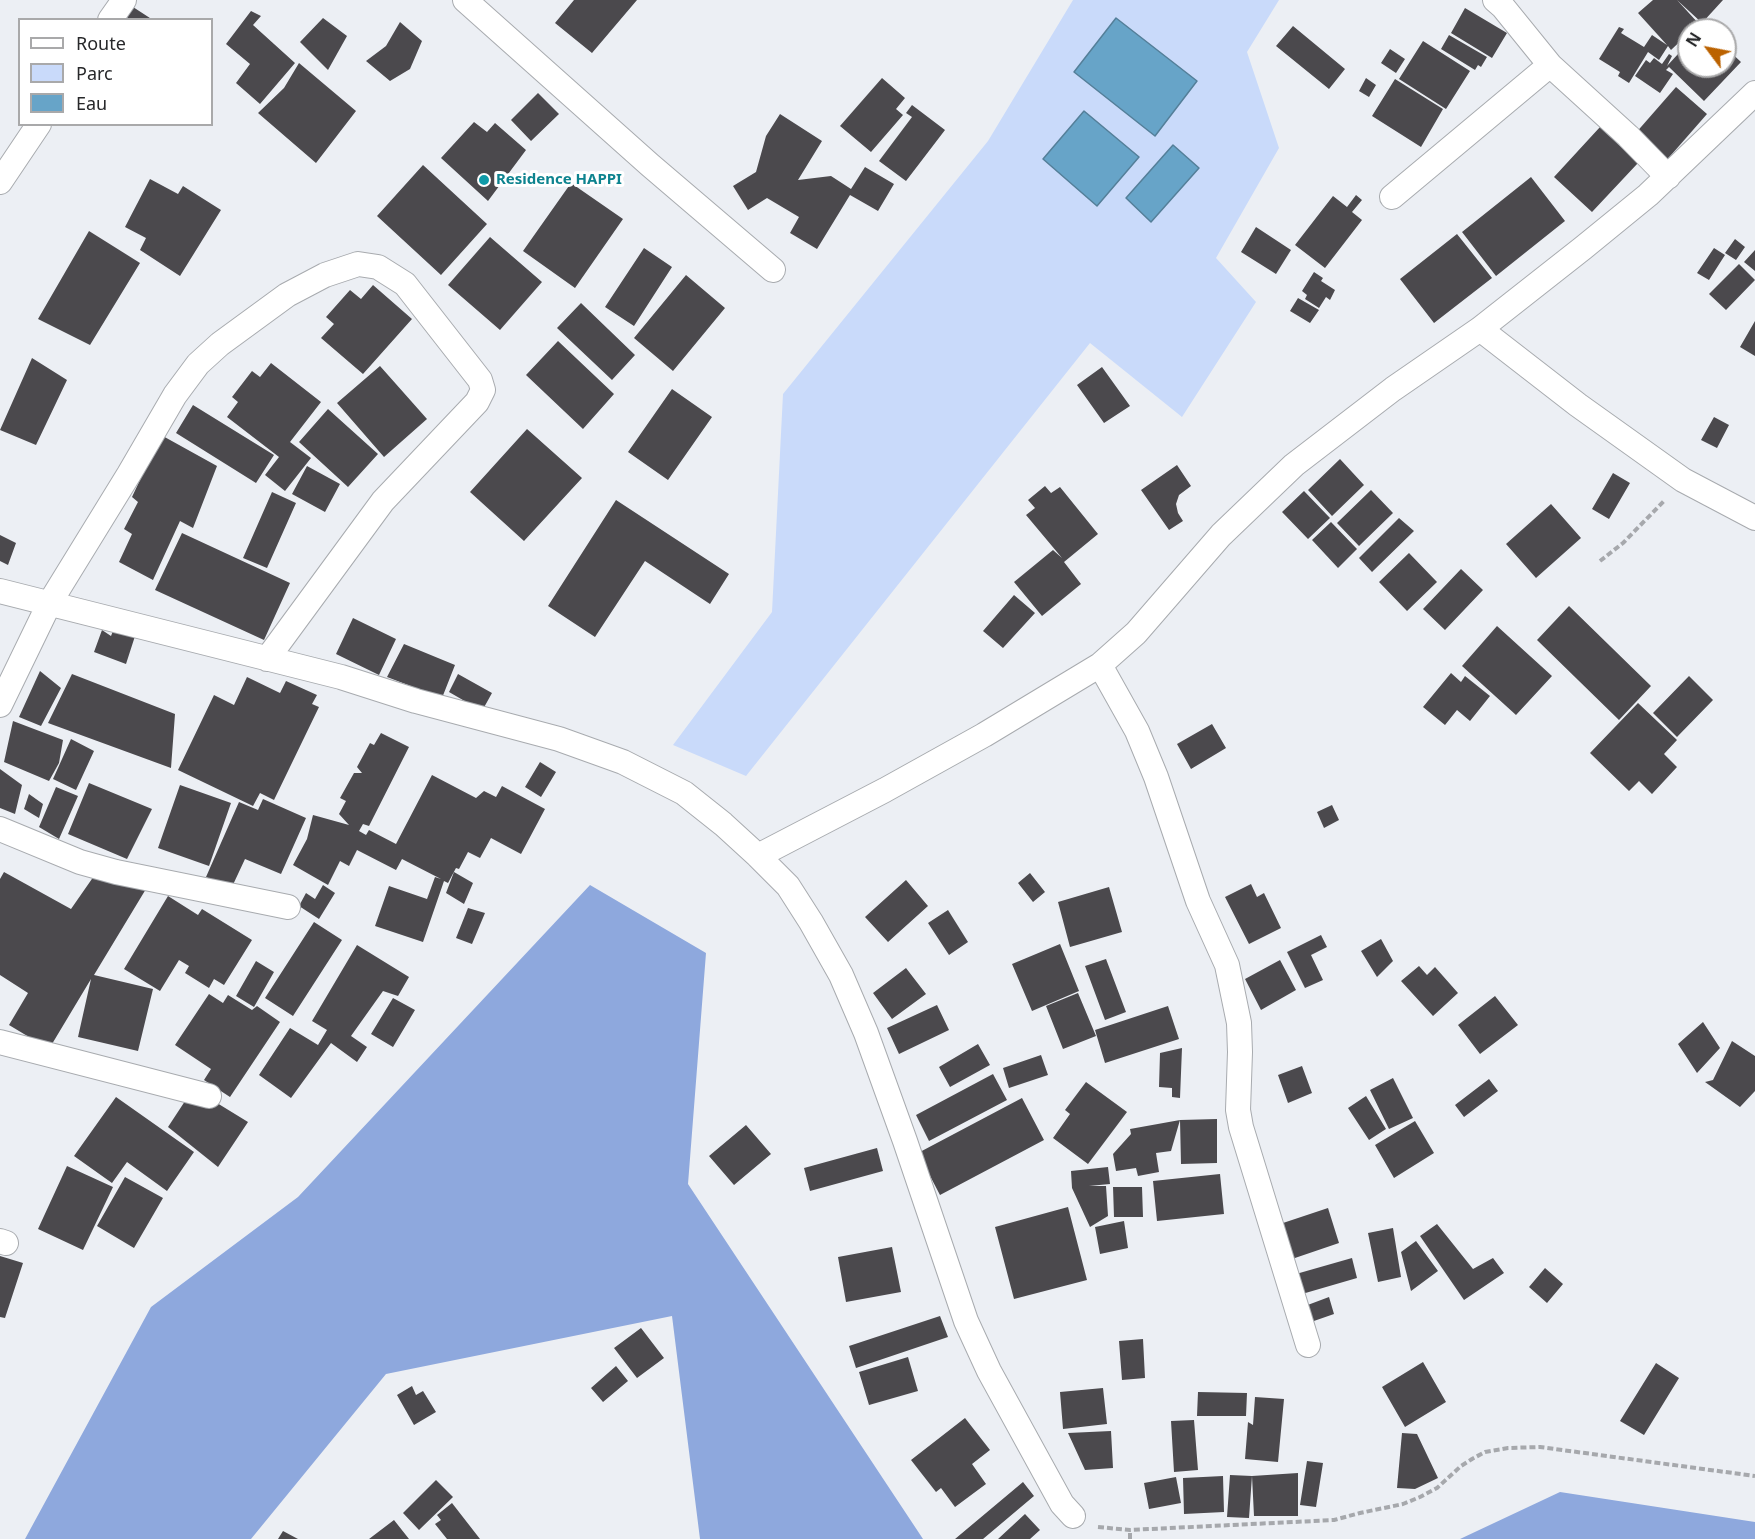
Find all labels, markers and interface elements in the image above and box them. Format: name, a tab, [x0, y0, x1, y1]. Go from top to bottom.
legend	[18, 18, 213, 126]
north arrow	[1677, 18, 1737, 78]
text: N	[1681, 28, 1706, 51]
text: Route	[76, 31, 126, 55]
text: Parc	[76, 61, 113, 85]
text: Eau	[76, 91, 107, 115]
place label: Residence HAPPI	[496, 171, 622, 189]
marker: Residence HAPPI	[477, 173, 491, 187]

